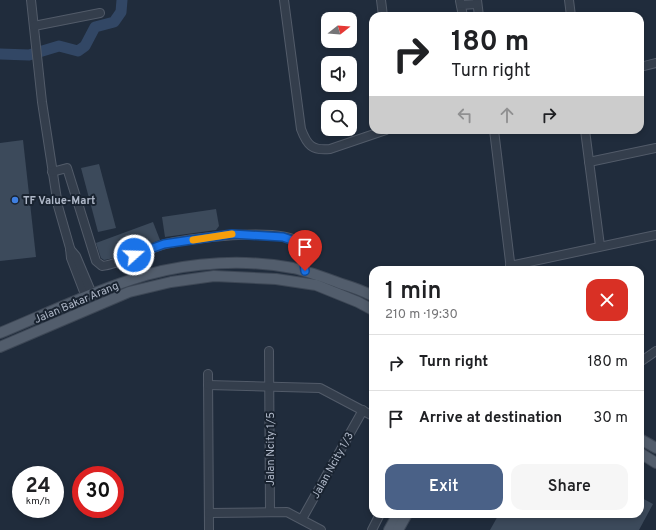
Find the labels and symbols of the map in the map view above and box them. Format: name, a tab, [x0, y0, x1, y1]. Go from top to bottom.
north arrow	[321, 12, 357, 48]
place label: TF Value-Mart	[23, 194, 95, 208]
marker: TF Value-Mart	[10, 195, 20, 205]
pin	[288, 230, 322, 271]
position arrow	[113, 234, 155, 276]
street label: Jalan Bakar Arang	[32, 279, 121, 327]
street label: Jalan Ncity 1/5	[264, 412, 278, 486]
street label: Jalan Ncity 1/3	[309, 430, 357, 501]
speed limit sign: 30	[72, 466, 124, 518]

